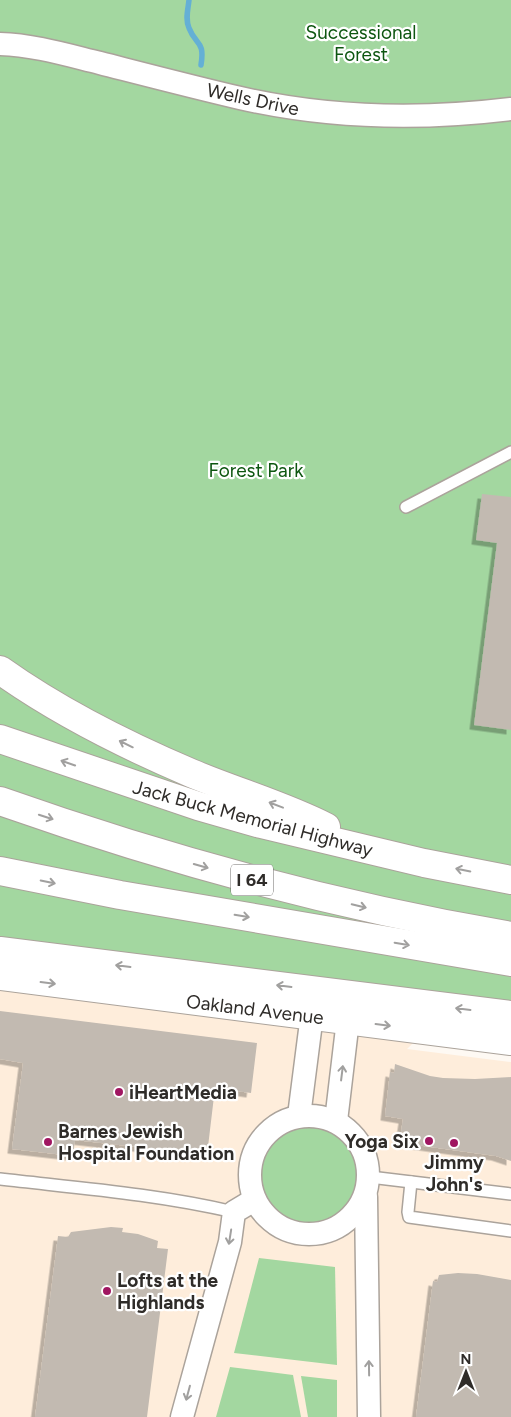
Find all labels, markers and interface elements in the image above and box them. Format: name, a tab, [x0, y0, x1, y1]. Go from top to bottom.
park label: Successional Forest	[306, 21, 416, 66]
street label: Wells Drive	[205, 79, 301, 120]
park label: Forest Park	[209, 459, 304, 482]
one-way arrow	[119, 738, 134, 748]
one-way arrow	[61, 758, 76, 767]
street label: Jack Buck Memorial Highway	[130, 775, 375, 862]
one-way arrow	[269, 800, 284, 809]
one-way arrow	[38, 813, 53, 822]
one-way arrow	[193, 861, 209, 871]
road number: I 64	[231, 864, 273, 896]
one-way arrow	[456, 865, 472, 875]
one-way arrow	[39, 877, 55, 887]
one-way arrow	[350, 902, 366, 911]
one-way arrow	[234, 911, 250, 921]
one-way arrow	[394, 939, 410, 949]
one-way arrow	[115, 961, 131, 971]
one-way arrow	[40, 978, 56, 988]
one-way arrow	[276, 981, 292, 991]
street label: Oakland Avenue	[185, 990, 325, 1029]
one-way arrow	[455, 1004, 471, 1014]
one-way arrow	[375, 1020, 391, 1030]
one-way arrow	[337, 1065, 347, 1081]
place label: iHeartMedia	[129, 1081, 237, 1104]
marker: iHeartMedia	[113, 1086, 125, 1098]
place label: Barnes Jewish Hospital Foundation	[58, 1120, 234, 1165]
place label: Yoga Six	[345, 1130, 419, 1153]
marker: Yoga Six	[423, 1135, 435, 1147]
marker: Barnes Jewish Hospital Foundation	[42, 1136, 54, 1148]
marker: Jimmy John's	[448, 1137, 460, 1149]
place label: Jimmy John's	[424, 1151, 484, 1196]
one-way arrow	[225, 1228, 235, 1244]
place label: Lofts at the Highlands	[117, 1269, 218, 1314]
marker: Lofts at the Highlands	[101, 1285, 113, 1297]
north arrow	[441, 1347, 491, 1397]
text: N	[461, 1351, 471, 1368]
one-way arrow	[364, 1361, 374, 1377]
one-way arrow	[183, 1385, 192, 1401]

